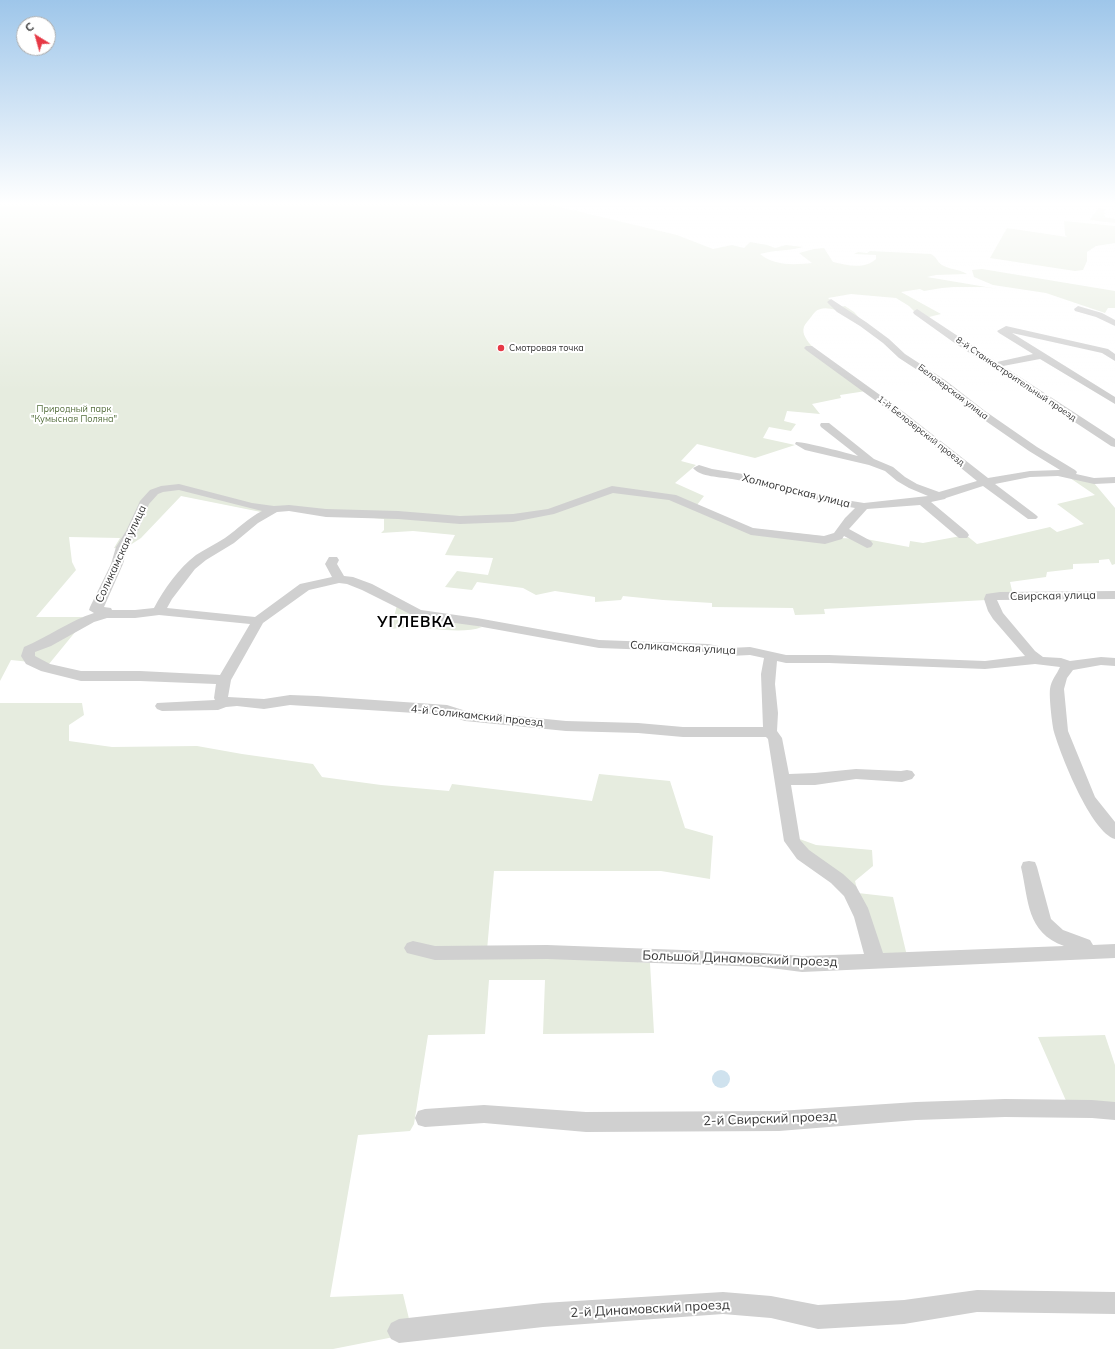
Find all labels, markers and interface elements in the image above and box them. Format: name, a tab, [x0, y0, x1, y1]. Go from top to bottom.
north arrow	[16, 16, 56, 56]
text: С	[22, 19, 37, 35]
street label: 8-й Станкостроительный проезд	[954, 335, 1078, 423]
marker: Смотровая точка	[496, 343, 506, 353]
place label: Смотровая точка	[509, 343, 584, 353]
street label: Белозерская улица	[916, 362, 990, 422]
street label: 1-й Белозерский проезд	[875, 394, 967, 468]
park label: Природный парк "Кумысная Поляна"	[31, 404, 117, 425]
street label: Холмогорская улица	[741, 471, 851, 511]
street label: Соликамская улица	[93, 503, 149, 605]
street label: Свирская улица	[1010, 589, 1096, 603]
district label: УГЛЕВКА	[377, 613, 455, 631]
street label: Соликамская улица	[630, 639, 736, 657]
street label: 4-й Соликамский проезд	[410, 702, 544, 730]
street label: Большой Динамовский проезд	[642, 948, 838, 970]
street label: 2-й Свирский проезд	[703, 1109, 837, 1129]
street label: 2-й Динамовский проезд	[570, 1297, 730, 1321]

